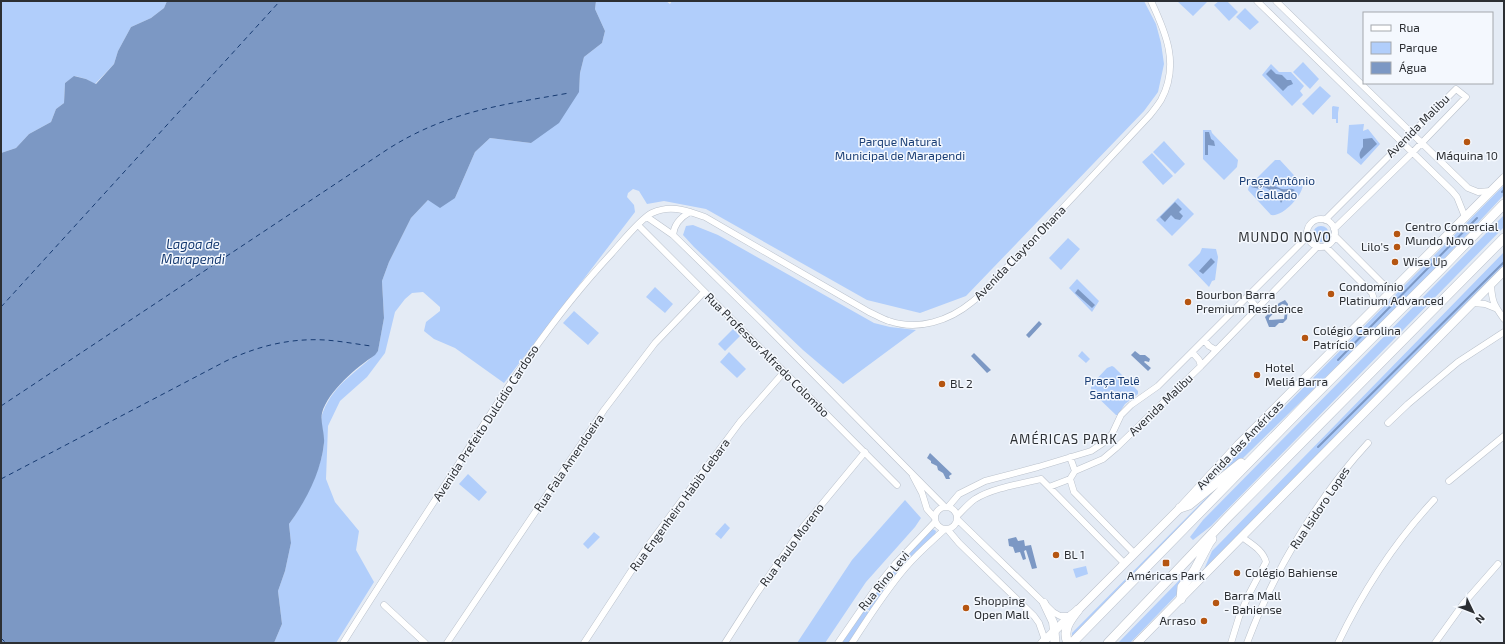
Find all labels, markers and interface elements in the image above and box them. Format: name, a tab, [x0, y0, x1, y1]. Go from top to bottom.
legend	[1363, 12, 1493, 84]
text: Rua	[1399, 20, 1420, 34]
text: Parque	[1399, 40, 1437, 54]
text: Água	[1399, 60, 1427, 74]
street label: Avenida Malibu	[1383, 91, 1452, 160]
park label: Parque Natural Municipal de Marapendi	[835, 134, 965, 162]
marker: Máquina 10	[1462, 137, 1472, 147]
place label: Máquina 10	[1436, 148, 1498, 162]
park label: Praça Antônio Callado	[1239, 173, 1315, 201]
street label: Avenida Clayton Ohana	[971, 202, 1068, 302]
place label: Centro Comercial Mundo Novo	[1405, 219, 1499, 247]
district label: MUNDO NOVO	[1238, 229, 1332, 245]
marker: Centro Comercial Mundo Novo	[1392, 229, 1402, 239]
water label: Lagoa de Marapendi	[161, 236, 225, 267]
place label: Lilo's	[1361, 239, 1389, 253]
marker: Lilo's	[1392, 242, 1402, 252]
place label: Wise Up	[1403, 254, 1448, 268]
marker: Wise Up	[1390, 257, 1400, 267]
place label: Condomínio Platinum Advanced	[1339, 279, 1444, 307]
place label: Bourbon Barra Premium Residence	[1196, 287, 1303, 315]
street label: Rua Professor Alfredo Colombo	[703, 289, 833, 420]
marker: Condomínio Platinum Advanced	[1326, 289, 1336, 299]
marker: Bourbon Barra Premium Residence	[1183, 297, 1193, 307]
place label: Colégio Carolina Patrício	[1313, 323, 1401, 351]
marker: Colégio Carolina Patrício	[1300, 333, 1310, 343]
street label: Avenida Prefeito Dulcídio Cardoso	[429, 342, 541, 503]
place label: Hotel Meliá Barra	[1265, 360, 1328, 388]
street label: Avenida Malibu	[1125, 370, 1195, 438]
marker: Hotel Meliá Barra	[1252, 370, 1262, 380]
park label: Praça Telê Santana	[1084, 373, 1140, 401]
place label: BL 2	[950, 376, 973, 390]
marker: BL 2	[937, 379, 947, 389]
street label: Avenida das Américas	[1193, 397, 1286, 492]
street label: Rua Fala Amendoeira	[530, 411, 606, 514]
district label: AMÉRICAS PARK	[1010, 430, 1118, 447]
street label: Rua Engenheiro Habib Gebara	[626, 435, 732, 573]
street label: Rua Isidoro Lopes	[1287, 464, 1352, 551]
street label: Rua Paulo Moreno	[756, 500, 826, 589]
place label: BL 1	[1064, 547, 1085, 561]
street label: Rua Rino Levi	[855, 548, 911, 613]
marker: BL 1	[1051, 550, 1061, 560]
marker: Américas Park	[1161, 558, 1171, 568]
place label: Colégio Bahiense	[1245, 565, 1338, 579]
place label: Américas Park	[1127, 568, 1205, 582]
marker: Colégio Bahiense	[1232, 568, 1242, 578]
place label: Barra Mall - Bahiense	[1224, 588, 1282, 616]
north arrow	[1453, 592, 1493, 632]
place label: Shopping Open Mall	[974, 593, 1030, 621]
marker: Barra Mall - Bahiense	[1211, 598, 1221, 608]
marker: Shopping Open Mall	[961, 603, 971, 613]
text: N	[1473, 612, 1488, 627]
place label: Arraso	[1159, 613, 1196, 627]
marker: Arraso	[1199, 616, 1209, 626]

